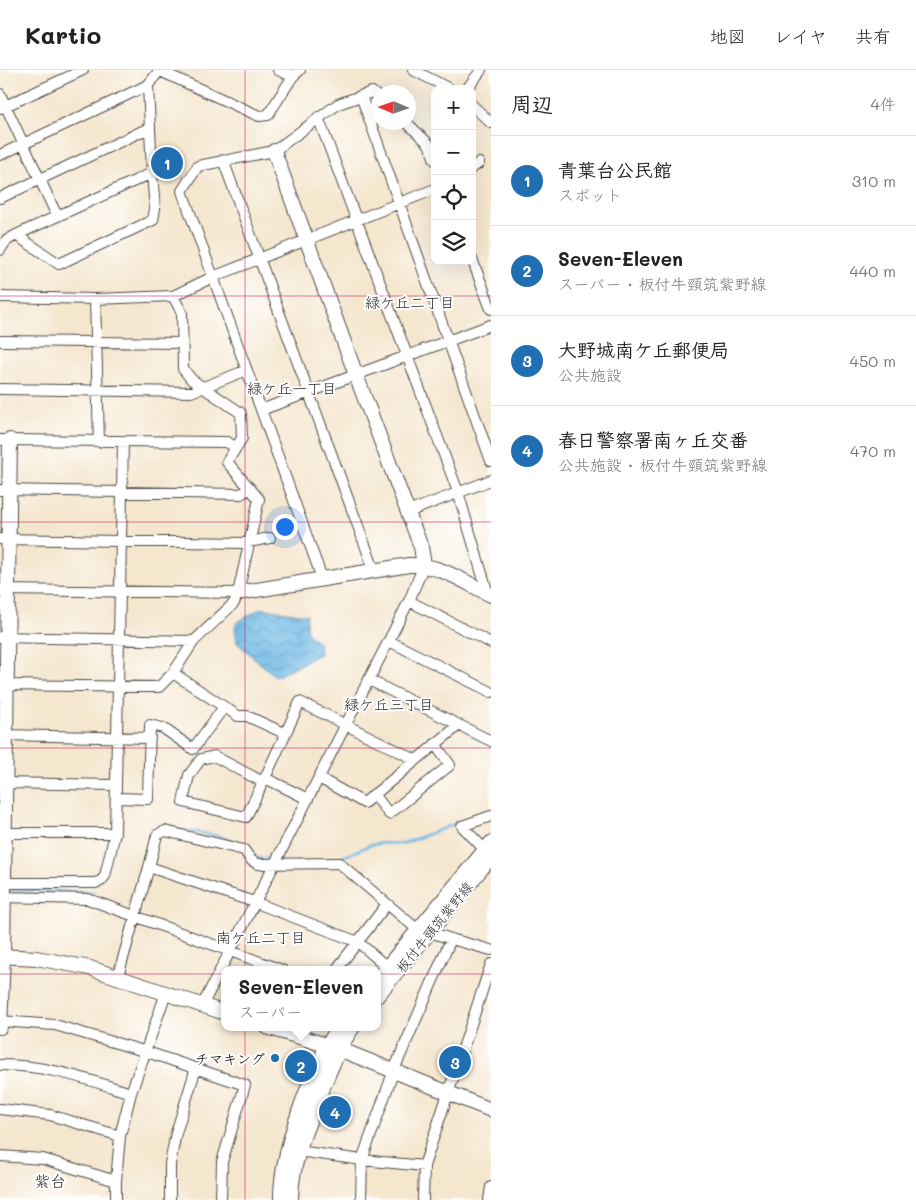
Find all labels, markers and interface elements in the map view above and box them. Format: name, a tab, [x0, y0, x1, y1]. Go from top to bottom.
text: Kartio	[25, 19, 101, 50]
text: 地図	[710, 24, 746, 48]
text: レイヤ	[774, 24, 827, 48]
text: 共有	[855, 24, 891, 48]
north arrow	[371, 85, 416, 130]
map controls	[431, 85, 476, 265]
button: +	[431, 85, 476, 130]
text: 周辺	[511, 90, 553, 117]
text: 4件	[871, 93, 896, 114]
button: −	[431, 130, 476, 175]
pin: 1	[151, 144, 183, 182]
text: 青葉台公民館	[558, 157, 672, 182]
text: 1	[523, 170, 531, 191]
text: 310 m	[852, 170, 896, 191]
button: locate	[431, 175, 476, 220]
text: スポット	[558, 184, 622, 205]
button: layers	[431, 220, 476, 265]
text: Seven-Eleven	[558, 246, 683, 271]
text: 2	[523, 260, 531, 281]
text: 440 m	[849, 260, 896, 281]
text: スーパー · 板付牛頸筑紫野線	[558, 273, 767, 294]
district label: 緑ケ丘二丁目	[365, 292, 455, 312]
text: 大野城南ケ丘郵便局	[558, 337, 729, 362]
text: 3	[522, 350, 532, 371]
text: 450 m	[850, 350, 896, 371]
text: 公共施設	[558, 364, 622, 385]
district label: 緑ケ丘一丁目	[247, 378, 337, 398]
text: 春日警察署南ヶ丘交番	[558, 427, 748, 452]
text: 4	[522, 440, 532, 461]
text: 470 m	[850, 440, 896, 461]
text: 公共施設 · 板付牛頸筑紫野線	[558, 454, 767, 475]
your location	[272, 514, 298, 540]
district label: 緑ケ丘三丁目	[344, 694, 434, 714]
street label: 板付牛頸筑紫野線	[391, 878, 477, 976]
district label: 南ケ丘二丁目	[216, 927, 306, 947]
popup	[221, 966, 381, 1031]
text: Seven-Eleven	[239, 974, 363, 999]
text: スーパー	[239, 1001, 302, 1022]
pin: 3	[439, 1043, 471, 1081]
pin: 2	[285, 1047, 317, 1085]
place label: チマキング	[195, 1049, 265, 1068]
marker: チマキング	[269, 1052, 281, 1064]
pin: 4	[319, 1093, 351, 1131]
district label: 紫台	[34, 1170, 66, 1191]

